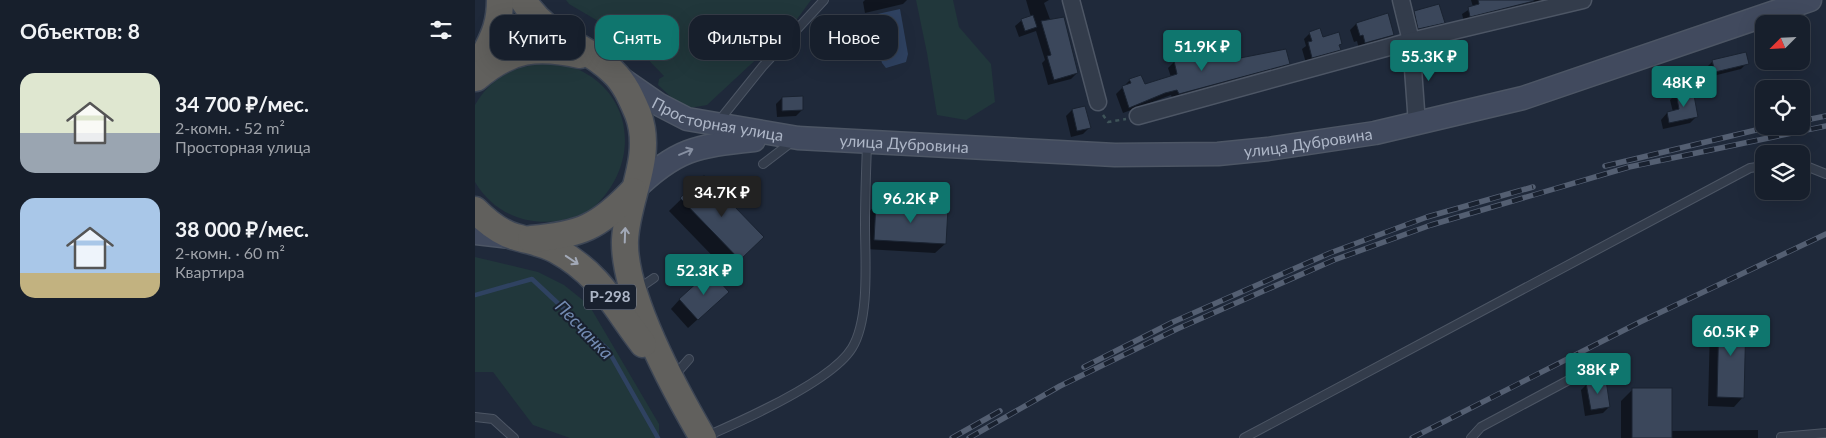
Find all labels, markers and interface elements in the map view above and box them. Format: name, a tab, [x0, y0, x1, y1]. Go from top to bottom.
chip: Купить	[490, 15, 585, 60]
chip: Снять	[595, 15, 679, 60]
chip: Фильтры	[689, 15, 800, 60]
chip: Новое	[810, 15, 898, 60]
north arrow	[1755, 15, 1810, 70]
map controls	[1755, 15, 1810, 200]
icon: filters	[427, 16, 455, 44]
text: Объектов: 8	[20, 18, 140, 43]
pin: 51.9K ₽	[1156, 30, 1248, 72]
text: 51.9K ₽	[1174, 36, 1230, 55]
pin: 55.3K ₽	[1383, 39, 1475, 82]
text: 55.3K ₽	[1401, 46, 1457, 65]
pin: 48K ₽	[1649, 66, 1719, 108]
text: 48K ₽	[1663, 72, 1705, 91]
button: locate	[1755, 80, 1810, 135]
text: 34 700 ₽/мес.	[175, 91, 309, 116]
icon: home	[60, 93, 120, 153]
street label: Просторная улица	[649, 93, 785, 144]
text: 2-комн. · 52 m²	[175, 118, 285, 137]
street label: улица Дубровина	[1243, 124, 1374, 160]
street label: улица Дубровина	[839, 130, 969, 156]
text: Просторная улица	[175, 137, 311, 156]
button: layers	[1755, 145, 1810, 200]
one-way arrow	[678, 146, 693, 155]
pin: 34.7K ₽	[676, 176, 768, 218]
text: 34.7K ₽	[694, 182, 750, 201]
pin: 96.2K ₽	[865, 182, 957, 224]
text: 96.2K ₽	[883, 188, 939, 207]
text: 38 000 ₽/мес.	[175, 216, 309, 241]
icon: home	[60, 218, 120, 278]
one-way arrow	[621, 227, 630, 243]
text: 2-комн. · 60 m²	[175, 243, 285, 262]
pin: 52.3K ₽	[658, 254, 750, 296]
one-way arrow	[564, 255, 578, 265]
text: 52.3K ₽	[676, 260, 732, 279]
text: Квартира	[175, 262, 244, 281]
road number: Р-298	[584, 284, 636, 310]
water label: Песчанка	[551, 295, 618, 363]
pin: 60.5K ₽	[1685, 314, 1777, 357]
text: 60.5K ₽	[1703, 321, 1759, 340]
pin: 38K ₽	[1563, 352, 1633, 395]
text: 38K ₽	[1577, 359, 1619, 378]

